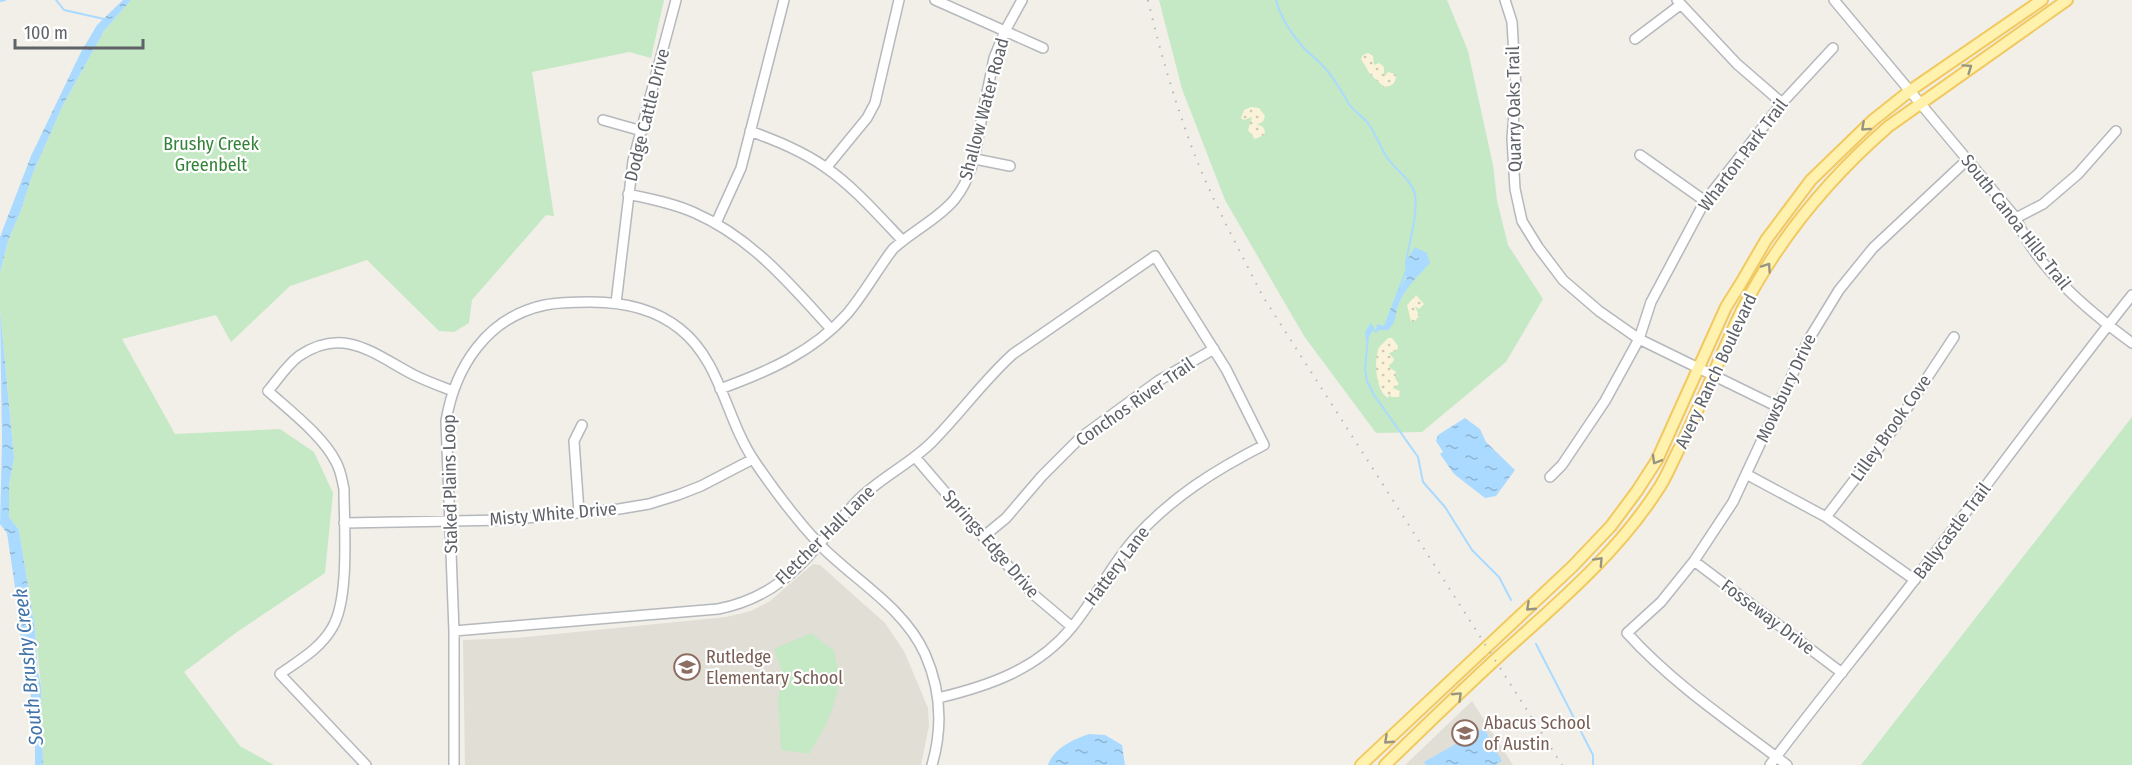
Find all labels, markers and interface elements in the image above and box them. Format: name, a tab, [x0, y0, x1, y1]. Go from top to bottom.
scale bar	[15, 12, 142, 50]
text: 100 m	[24, 22, 68, 44]
street label: Shallow Water Road	[954, 36, 1014, 182]
street label: Dodge Cattle Drive	[620, 46, 674, 184]
street label: Quarry Oaks Trail	[1502, 46, 1526, 172]
one-way arrow	[1962, 64, 1973, 75]
street label: Wharton Park Trail	[1694, 94, 1792, 215]
one-way arrow	[1862, 120, 1872, 131]
park label: Brushy Creek Greenbelt	[163, 133, 259, 176]
street label: South Canoa Hills Trail	[1956, 150, 2076, 294]
one-way arrow	[1760, 262, 1771, 273]
street label: Avery Ranch Boulevard	[1670, 290, 1762, 452]
street label: Mowsbury Drive	[1751, 330, 1821, 446]
street label: Conchos River Trail	[1071, 353, 1199, 451]
street label: Lilley Brook Cove	[1846, 370, 1936, 486]
street label: Staked Plains Loop	[438, 414, 462, 554]
one-way arrow	[1652, 454, 1664, 464]
street label: Ballycastle Trail	[1909, 478, 1995, 583]
street label: Fletcher Hall Lane	[771, 481, 879, 589]
street label: Springs Edge Drive	[938, 485, 1044, 603]
street label: Misty White Drive	[489, 497, 618, 531]
street label: Hattery Lane	[1080, 522, 1154, 610]
one-way arrow	[1592, 558, 1603, 568]
street label: Fosseway Drive	[1717, 575, 1819, 659]
water label: South Brushy Creek	[8, 587, 48, 748]
one-way arrow	[1526, 600, 1537, 611]
place label: Rutledge Elementary School	[706, 646, 843, 689]
school or university icon: Rutledge Elementary School	[672, 652, 702, 682]
one-way arrow	[1450, 692, 1461, 703]
place label: Abacus School of Austin	[1484, 712, 1591, 755]
school or university icon: Abacus School of Austin	[1450, 718, 1480, 748]
one-way arrow	[1384, 733, 1395, 744]

